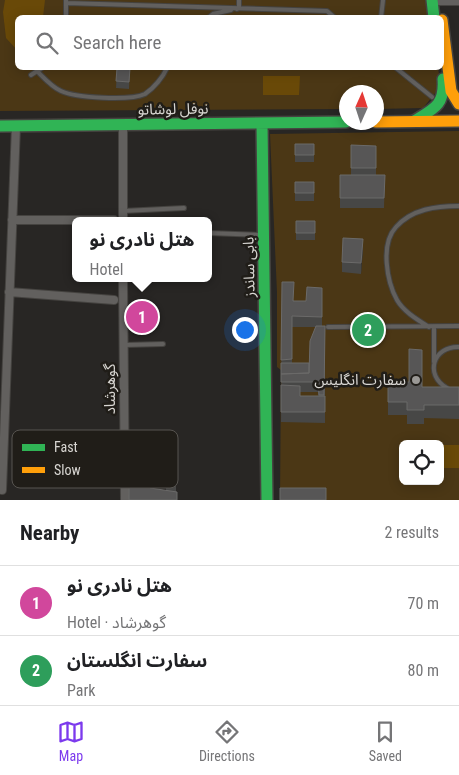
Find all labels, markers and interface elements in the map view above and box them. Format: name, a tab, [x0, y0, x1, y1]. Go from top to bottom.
search box	[15, 15, 444, 70]
icon: search	[33, 29, 61, 57]
text: Search here	[73, 31, 161, 54]
north arrow	[339, 85, 384, 130]
street label: نوفل لوشاتو	[137, 99, 209, 119]
popup	[72, 217, 212, 282]
text: هتل نادری نو	[90, 228, 194, 251]
street label: بابی ساندز	[239, 237, 259, 298]
text: Hotel	[90, 260, 123, 279]
pin: 1	[126, 298, 158, 336]
pin: 2	[352, 311, 384, 349]
your location	[232, 317, 258, 343]
street label: گوهرشاد	[101, 363, 119, 414]
place label: سفارت انگلیس	[314, 371, 406, 389]
marker: سفارت انگلیس	[410, 374, 422, 386]
legend	[12, 430, 178, 488]
text: Fast	[54, 439, 78, 455]
map controls	[399, 440, 444, 485]
button: locate	[399, 440, 444, 485]
text: Slow	[54, 462, 81, 478]
text: Nearby	[20, 521, 79, 545]
text: 2 results	[384, 523, 439, 542]
text: هتل نادری نو	[67, 574, 172, 597]
text: 1	[32, 594, 40, 613]
text: 70 m	[407, 594, 439, 613]
text: Hotel · گوهرشاد	[67, 613, 166, 632]
text: سفارت انگلستان	[67, 649, 207, 672]
text: 2	[32, 661, 40, 680]
text: 80 m	[407, 661, 439, 680]
text: Park	[67, 681, 96, 700]
tab: Map	[57, 718, 85, 764]
tab: Directions	[199, 718, 255, 764]
tab: Saved	[369, 718, 402, 764]

